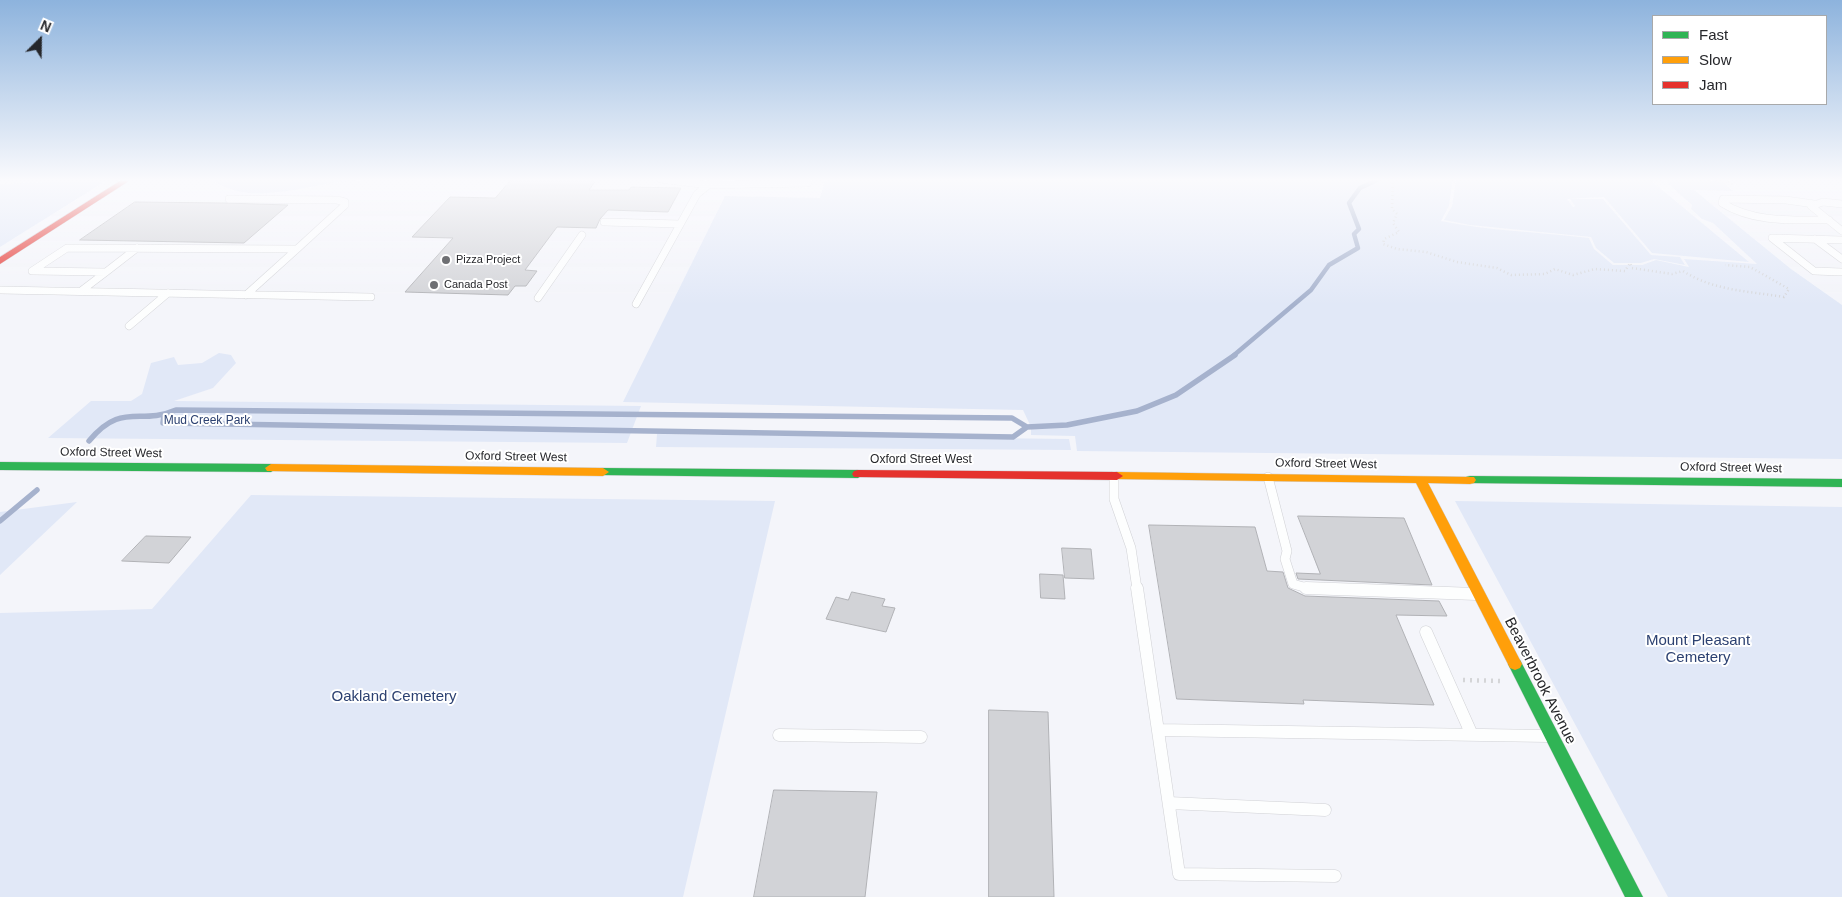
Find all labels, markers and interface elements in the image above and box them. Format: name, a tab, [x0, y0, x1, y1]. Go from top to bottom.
north arrow	[15, 15, 65, 65]
legend	[1652, 15, 1827, 105]
text: N	[38, 17, 54, 36]
text: Fast	[1699, 26, 1728, 43]
text: Slow	[1699, 51, 1732, 68]
text: Jam	[1699, 76, 1727, 93]
place label: Pizza Project	[456, 253, 520, 267]
marker: Pizza Project	[440, 254, 452, 266]
place label: Canada Post	[444, 278, 508, 292]
marker: Canada Post	[428, 279, 440, 291]
park label: Mud Creek Park	[164, 414, 250, 428]
street label: Oxford Street West	[60, 445, 162, 461]
street label: Oxford Street West	[465, 449, 567, 465]
street label: Oxford Street West	[870, 453, 972, 467]
street label: Oxford Street West	[1275, 456, 1377, 472]
street label: Oxford Street West	[1680, 460, 1782, 476]
street label: Beaverbrook Avenue	[1500, 615, 1580, 747]
park label: Mount Pleasant Cemetery	[1646, 632, 1750, 667]
park label: Oakland Cemetery	[331, 688, 457, 706]

